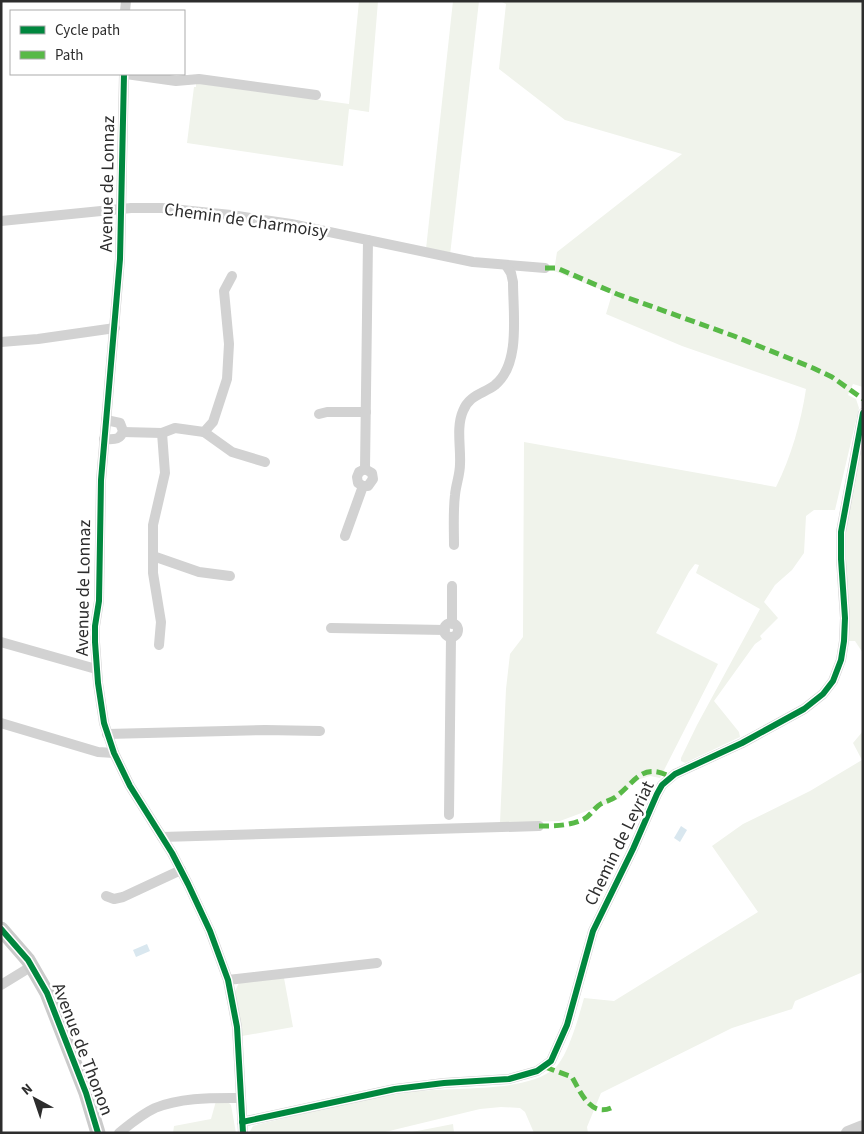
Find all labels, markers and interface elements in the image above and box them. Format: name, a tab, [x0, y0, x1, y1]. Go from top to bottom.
legend	[10, 10, 185, 75]
text: Cycle path	[55, 20, 120, 41]
text: Path	[55, 45, 83, 66]
street label: Avenue de Lonnaz	[94, 115, 121, 252]
street label: Chemin de Charmoisy	[163, 197, 330, 244]
street label: Avenue de Lonnaz	[70, 519, 97, 656]
street label: Chemin de Leyriat	[578, 777, 660, 910]
street label: Avenue de Thonon	[46, 979, 119, 1119]
north arrow	[10, 1074, 60, 1124]
text: N	[17, 1079, 37, 1100]

